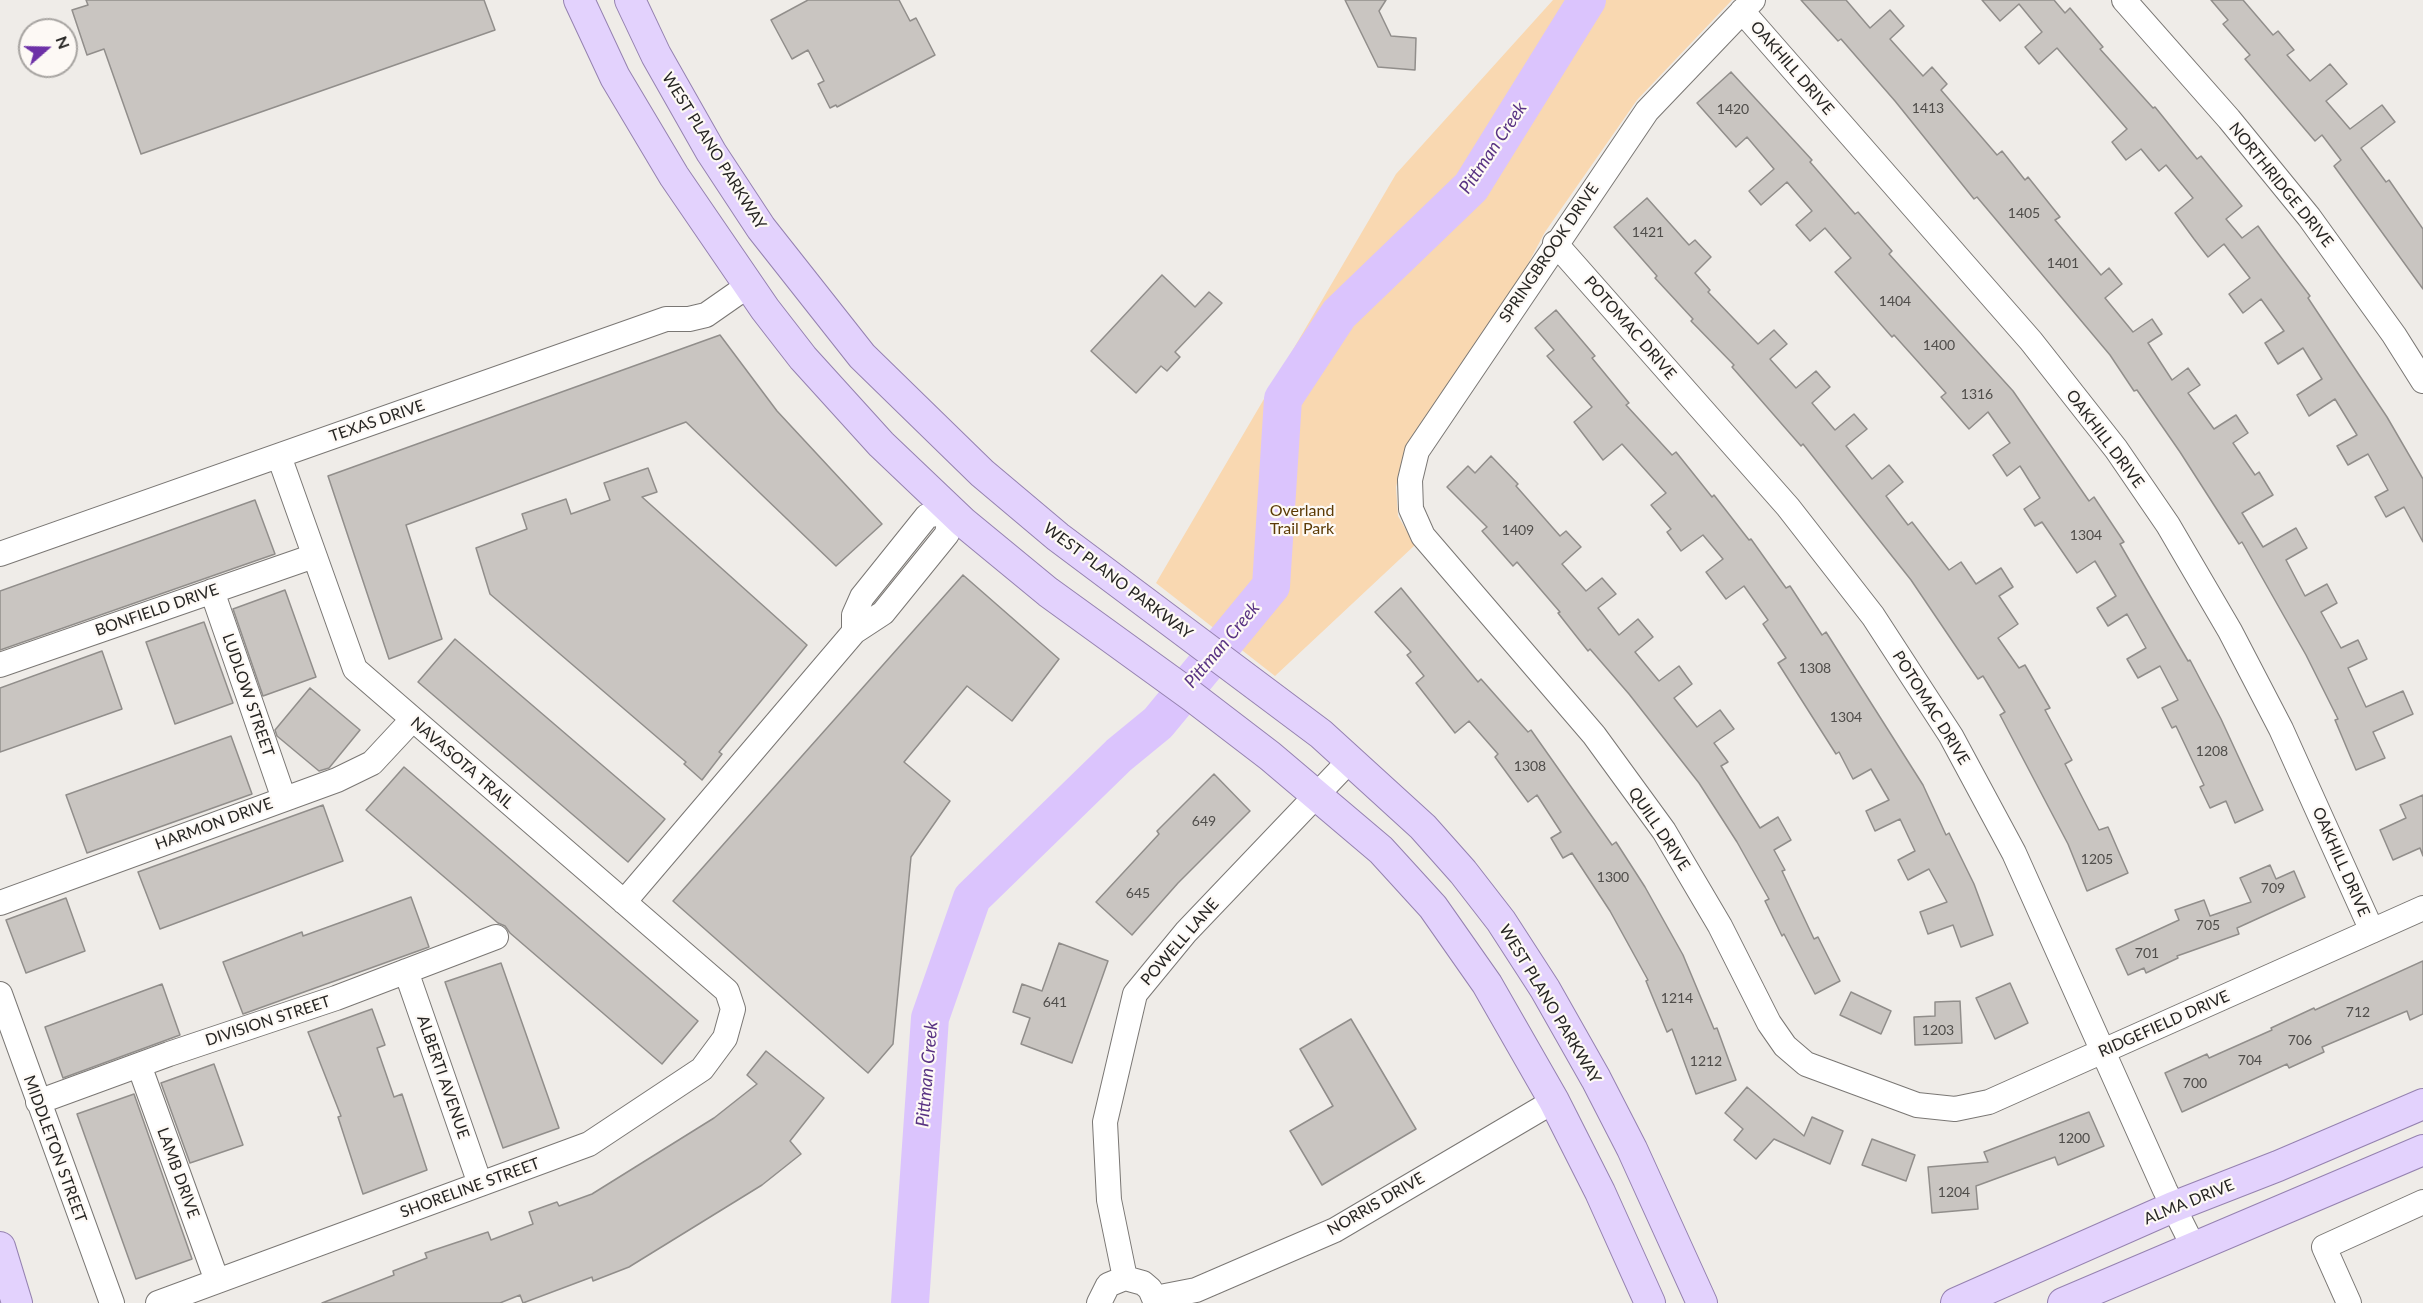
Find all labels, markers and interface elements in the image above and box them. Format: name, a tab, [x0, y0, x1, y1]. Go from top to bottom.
street label: OAKHILL DRIVE	[1746, 17, 1838, 119]
north arrow	[18, 18, 78, 78]
text: N	[52, 33, 75, 51]
street label: WEST PLANO PARKWAY	[658, 69, 770, 233]
water label: Pittman Creek	[1454, 98, 1532, 198]
house number: 1413	[1912, 100, 1944, 116]
house number: 1420	[1717, 101, 1749, 117]
street label: NORTHRIDGE DRIVE	[2225, 119, 2337, 251]
street label: SPRINGBROOK DRIVE	[1495, 180, 1603, 326]
house number: 1405	[2008, 205, 2040, 221]
house number: 1421	[1632, 224, 1664, 240]
house number: 1401	[2047, 255, 2079, 271]
street label: POTOMAC DRIVE	[1580, 272, 1680, 384]
house number: 1404	[1879, 293, 1911, 309]
house number: 1400	[1923, 337, 1955, 353]
house number: 1316	[1961, 386, 1993, 402]
street label: OAKHILL DRIVE	[2062, 386, 2148, 492]
street label: TEXAS DRIVE	[327, 396, 427, 446]
park label: Overland Trail Park	[1270, 501, 1334, 539]
street label: WEST PLANO PARKWAY	[1040, 519, 1196, 643]
house number: 1409	[1502, 522, 1534, 538]
house number: 1304	[2070, 527, 2102, 543]
street label: BONFIELD DRIVE	[93, 580, 221, 640]
water label: Pittman Creek	[1180, 598, 1264, 692]
street label: LUDLOW STREET	[218, 631, 278, 759]
street label: POTOMAC DRIVE	[1888, 648, 1974, 768]
house number: 1308	[1799, 660, 1831, 676]
house number: 1304	[1830, 709, 1862, 725]
street label: NAVASOTA TRAIL	[407, 713, 517, 813]
house number: 1208	[2196, 743, 2228, 759]
house number: 1308	[1514, 758, 1546, 774]
street label: QUILL DRIVE	[1624, 784, 1694, 874]
street label: HARMON DRIVE	[153, 794, 275, 854]
street label: OAKHILL DRIVE	[2308, 804, 2374, 920]
house number: 649	[1192, 813, 1216, 829]
house number: 1205	[2081, 851, 2113, 867]
house number: 1300	[1597, 869, 1629, 885]
house number: 709	[2261, 880, 2285, 896]
house number: 645	[1126, 885, 1150, 901]
street label: POWELL LANE	[1137, 895, 1223, 989]
house number: 705	[2196, 917, 2220, 933]
street label: WEST PLANO PARKWAY	[1495, 921, 1605, 1087]
house number: 701	[2135, 945, 2159, 961]
street label: RIDGEFIELD DRIVE	[2095, 986, 2233, 1062]
house number: 1214	[1661, 990, 1693, 1006]
street label: DIVISION STREET	[203, 992, 333, 1050]
house number: 641	[1043, 994, 1067, 1010]
house number: 712	[2346, 1004, 2370, 1020]
street label: ALBERTI AVENUE	[413, 1013, 473, 1141]
water label: Pittman Creek	[912, 1020, 942, 1128]
house number: 1203	[1922, 1022, 1954, 1038]
house number: 706	[2288, 1032, 2312, 1048]
house number: 704	[2238, 1052, 2262, 1068]
house number: 1212	[1690, 1053, 1722, 1069]
street label: MIDDLETON STREET	[19, 1073, 91, 1225]
house number: 700	[2183, 1075, 2207, 1091]
street label: LAMB DRIVE	[153, 1125, 203, 1221]
house number: 1200	[2058, 1130, 2090, 1146]
street label: SHORELINE STREET	[398, 1154, 542, 1222]
street label: NORRIS DRIVE	[1324, 1168, 1428, 1240]
street label: ALMA DRIVE	[2141, 1175, 2237, 1229]
house number: 1204	[1938, 1184, 1970, 1200]

